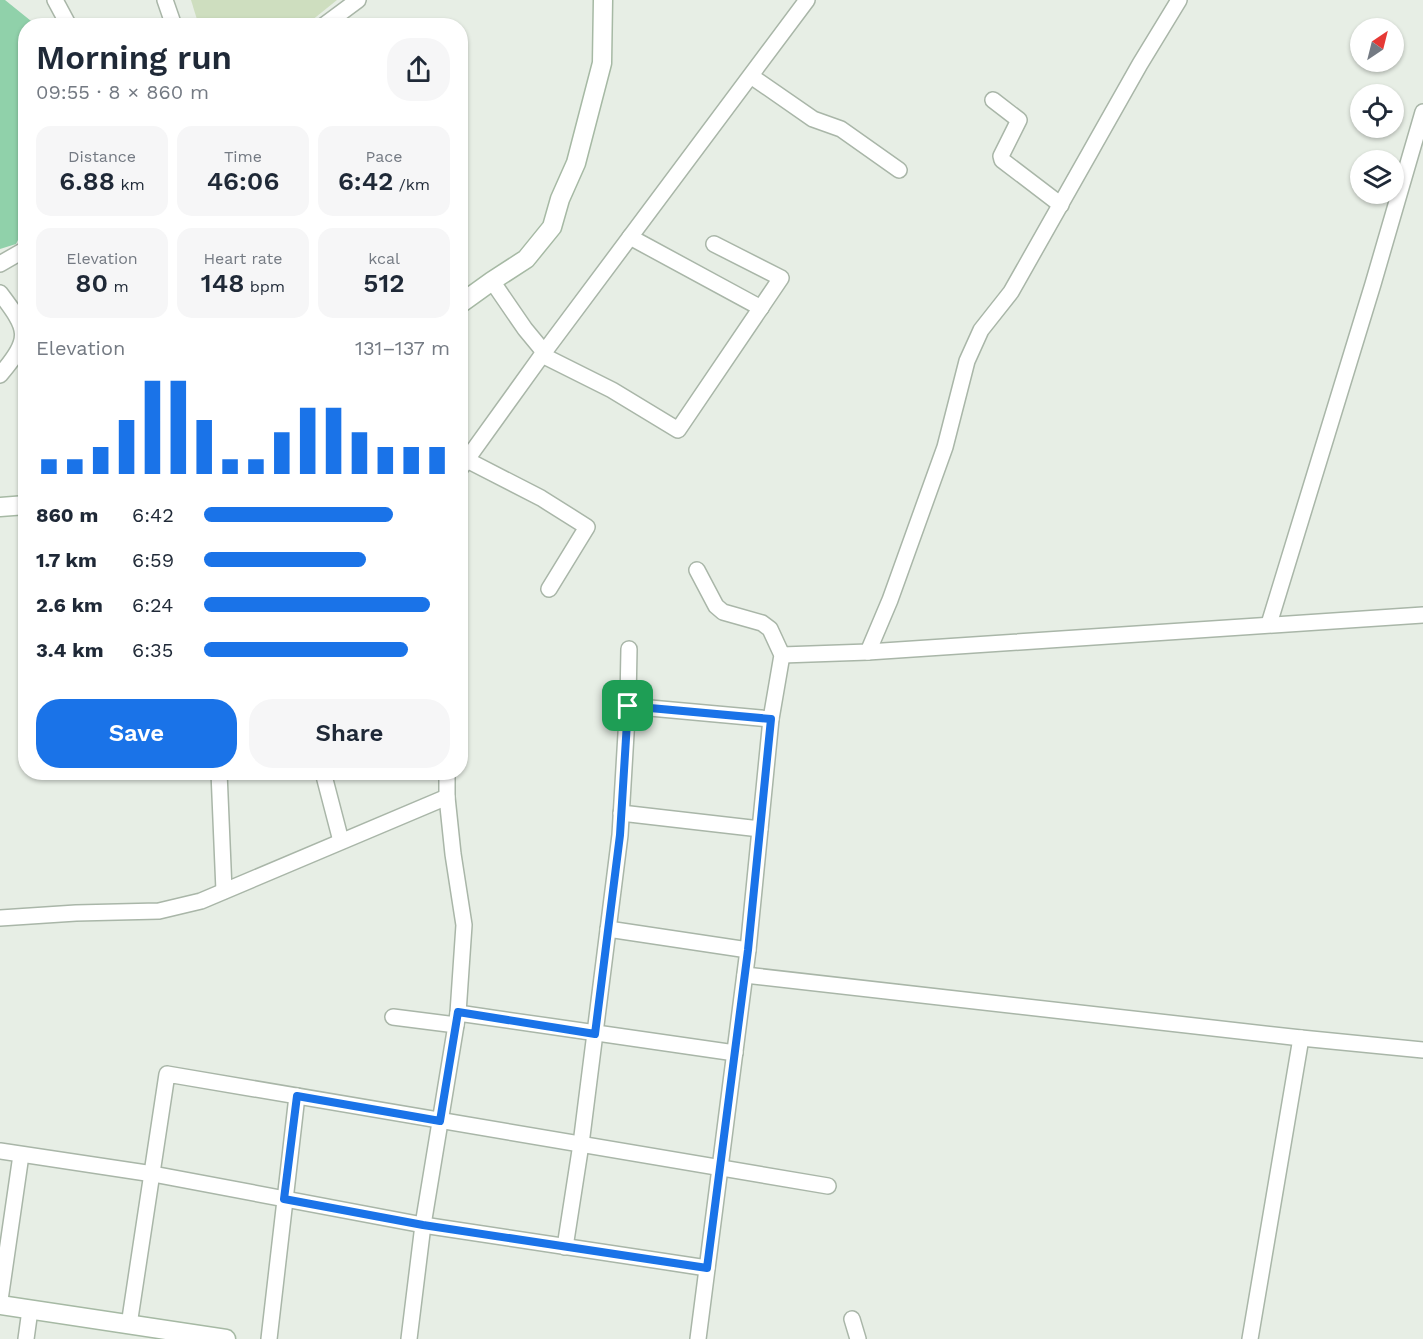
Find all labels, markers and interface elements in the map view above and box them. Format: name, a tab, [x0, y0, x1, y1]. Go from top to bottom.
north arrow	[1350, 18, 1404, 72]
map controls	[1350, 18, 1404, 204]
text: Morning run	[36, 38, 232, 77]
button: share	[387, 38, 450, 101]
text: 09:55 · 8 × 860 m	[36, 80, 209, 104]
button: locate	[1350, 84, 1404, 138]
text: Distance	[68, 147, 136, 166]
text: Time	[224, 147, 262, 166]
text: Pace	[365, 147, 403, 166]
button: layers	[1350, 150, 1404, 204]
text: 6.88	[59, 166, 115, 196]
text: 46:06	[207, 166, 279, 196]
text: 6:42	[338, 166, 393, 196]
text: km	[115, 175, 145, 194]
text: /km	[393, 175, 430, 194]
text: Elevation	[66, 249, 138, 268]
text: Heart rate	[203, 249, 283, 268]
text: kcal	[368, 249, 400, 268]
text: 80	[75, 268, 108, 298]
text: 148	[201, 268, 244, 298]
text: 512	[363, 268, 405, 298]
text: m	[108, 277, 129, 296]
text: bpm	[244, 277, 285, 296]
text: Elevation	[36, 336, 125, 360]
text: 131–137 m	[355, 336, 450, 360]
text: 860 m	[36, 503, 98, 527]
text: 6:42	[132, 503, 174, 527]
text: 1.7 km	[36, 548, 97, 572]
text: 6:59	[132, 548, 174, 572]
text: 2.6 km	[36, 593, 103, 617]
text: 6:24	[132, 593, 173, 617]
text: 3.4 km	[36, 638, 103, 662]
text: 6:35	[132, 638, 173, 662]
pin	[602, 680, 653, 731]
icon: arrive	[611, 689, 644, 722]
button: Save	[36, 699, 237, 768]
button: Share	[249, 699, 450, 768]

